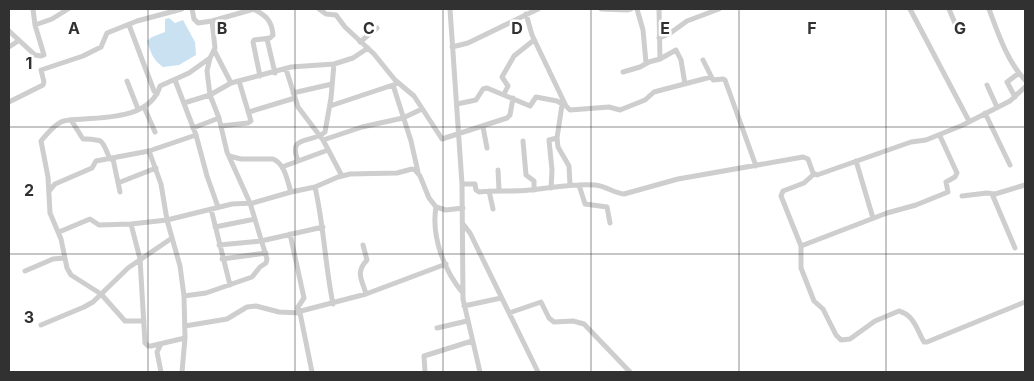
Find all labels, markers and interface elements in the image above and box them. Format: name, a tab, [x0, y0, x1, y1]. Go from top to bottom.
text: A	[68, 18, 80, 38]
text: B	[217, 18, 227, 38]
text: C	[363, 18, 375, 38]
text: D	[511, 18, 523, 38]
text: E	[660, 18, 670, 38]
text: F	[807, 18, 817, 38]
text: G	[954, 18, 966, 38]
text: 1	[26, 53, 32, 73]
text: 2	[24, 180, 34, 200]
text: 3	[24, 307, 34, 327]

